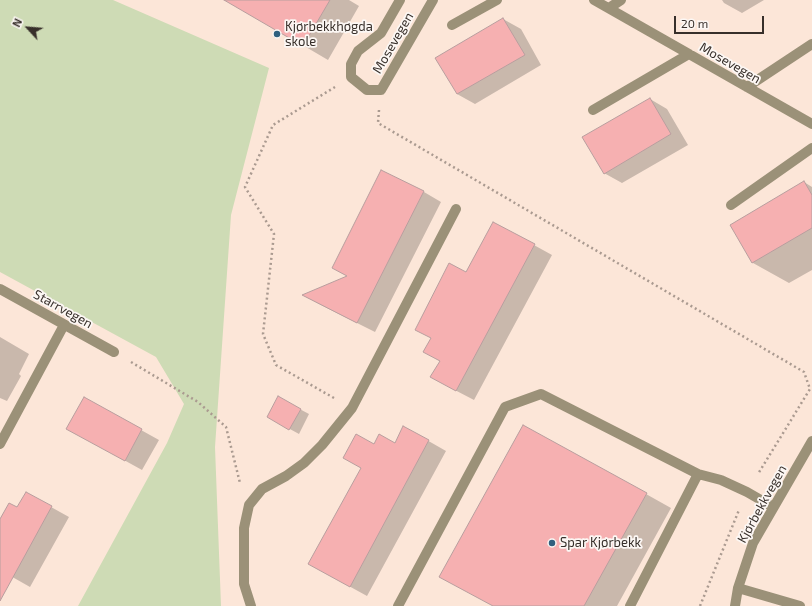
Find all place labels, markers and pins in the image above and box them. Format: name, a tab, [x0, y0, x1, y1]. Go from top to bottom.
place label: Kjørbekkhøgda skole	[285, 19, 373, 50]
marker: Kjørbekkhøgda skole	[272, 29, 282, 39]
place label: Spar Kjørbekk	[560, 535, 641, 551]
marker: Spar Kjørbekk	[547, 538, 557, 548]

